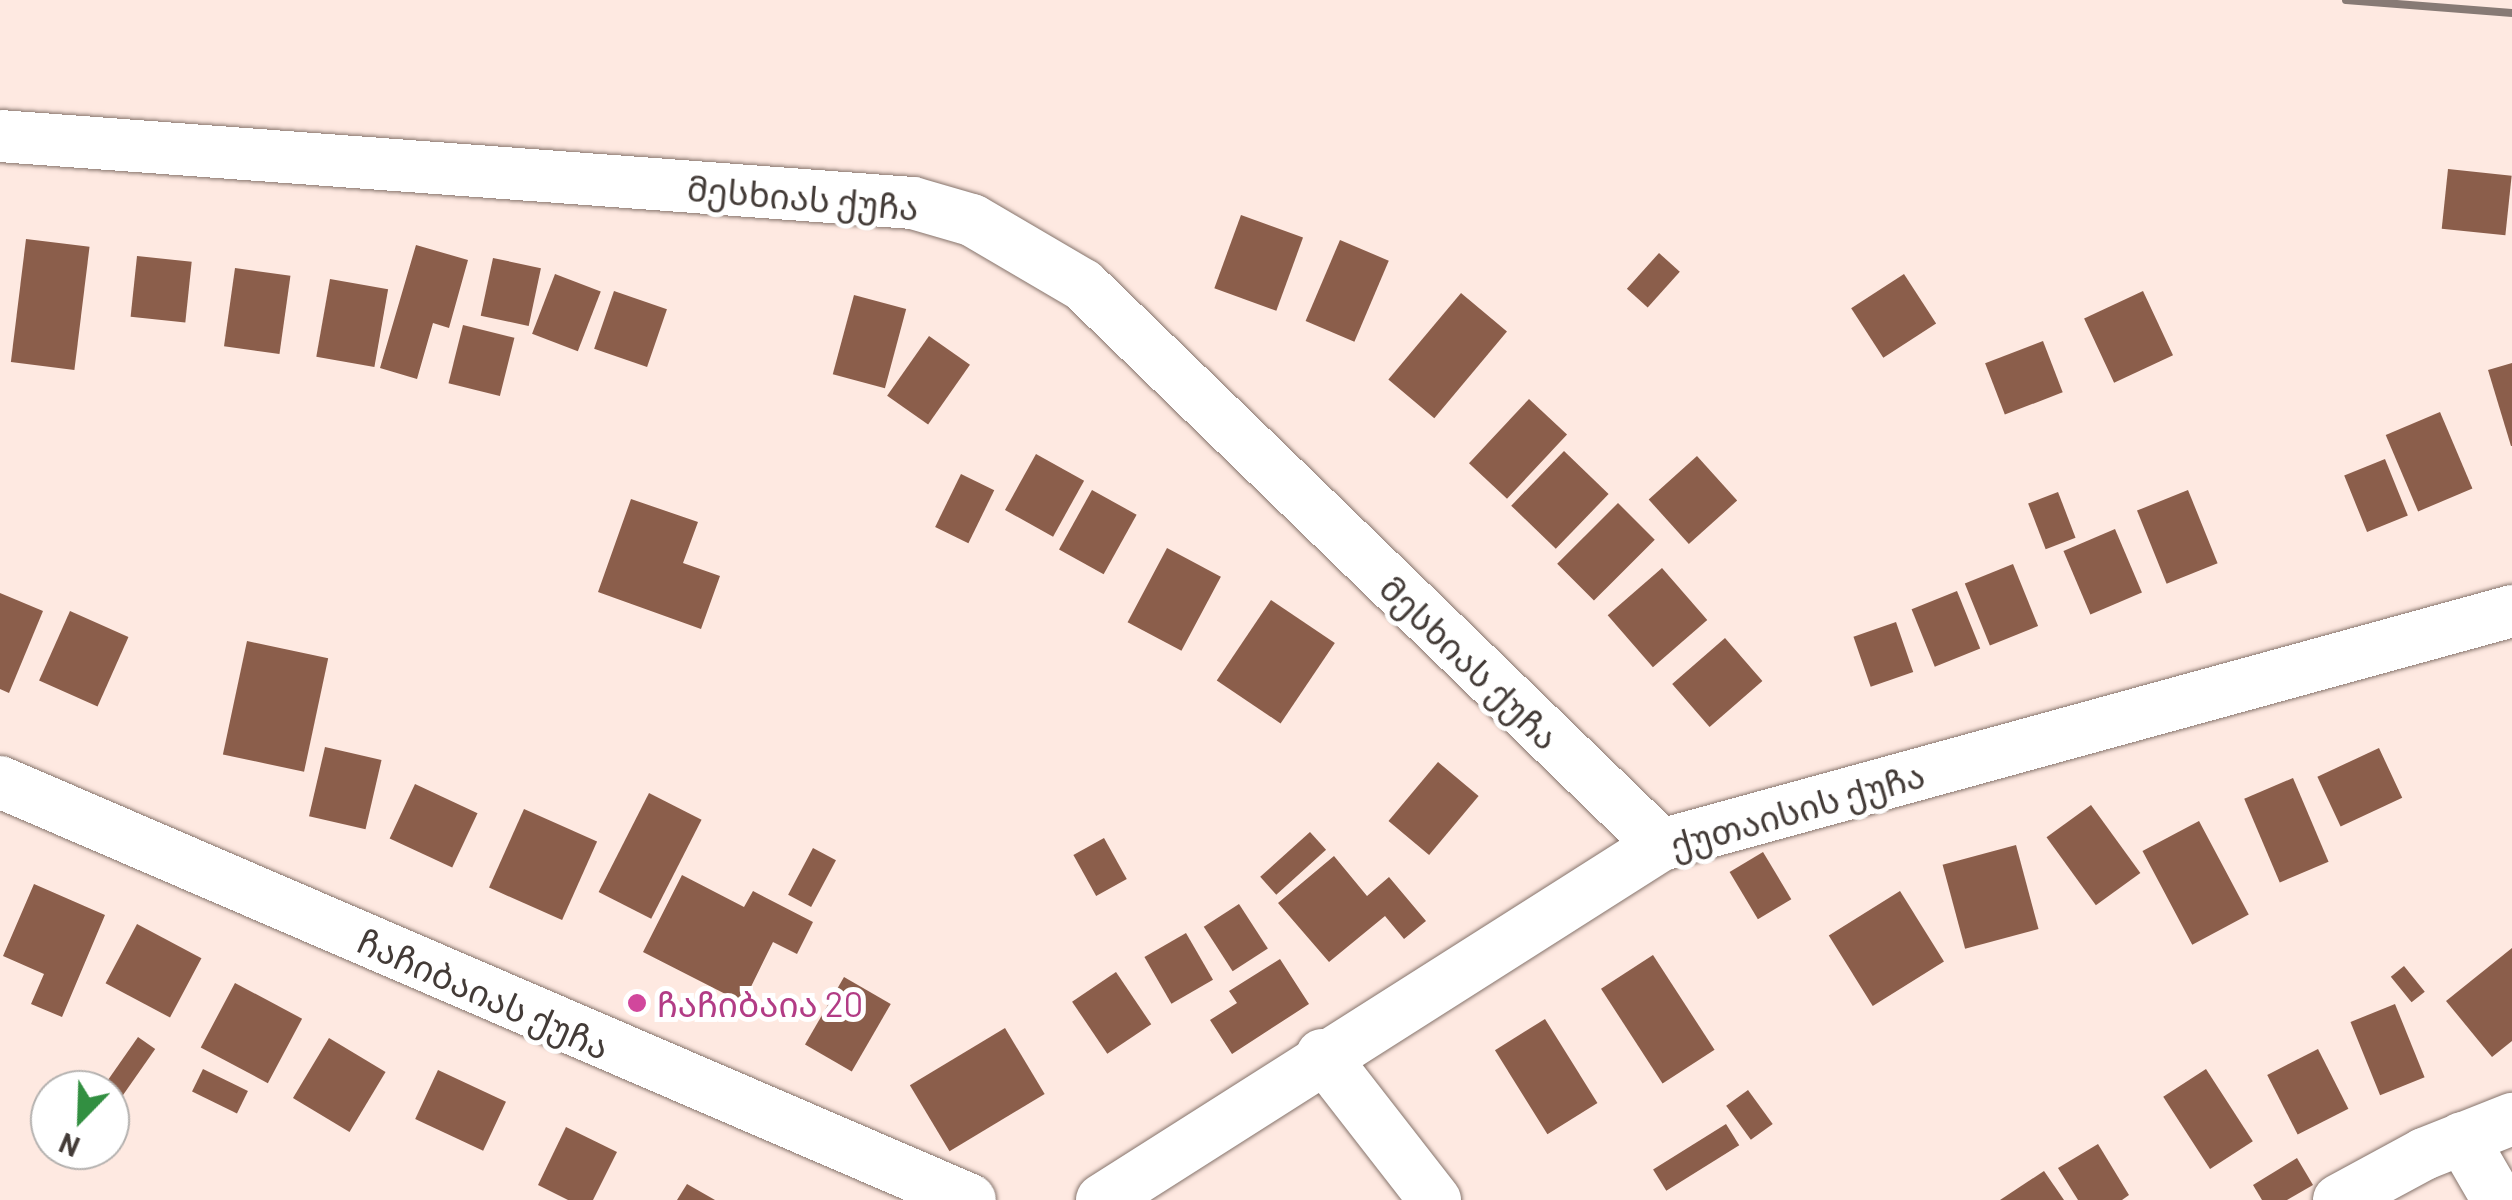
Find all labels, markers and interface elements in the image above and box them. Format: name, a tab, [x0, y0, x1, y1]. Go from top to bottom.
street label: მესხიას ქუჩა	[685, 166, 921, 228]
street label: მესხიას ქუჩა	[1372, 566, 1568, 758]
street label: ქუთაისის ქუჩა	[1665, 753, 1929, 865]
street label: ჩაჩიბაიას ქუჩა	[352, 919, 616, 1067]
place label: ჩაჩიბაია 20	[657, 982, 863, 1024]
marker: ჩაჩიბაია 20	[626, 992, 648, 1014]
north arrow	[30, 1070, 130, 1170]
text: N	[54, 1126, 84, 1165]

